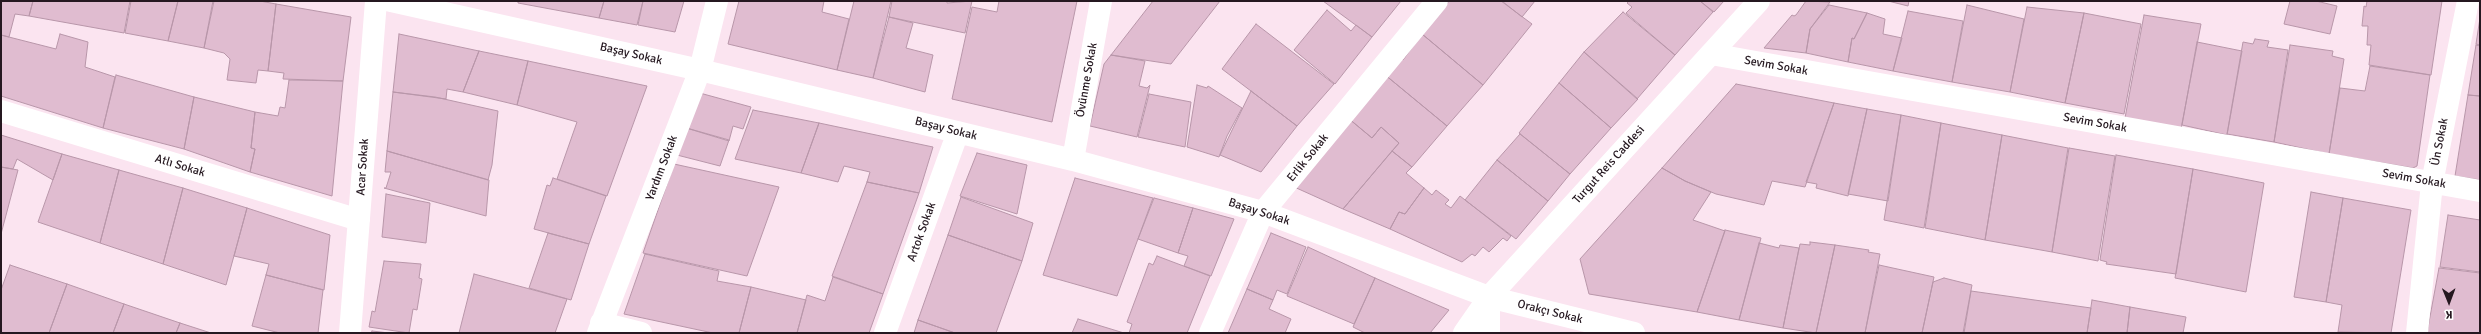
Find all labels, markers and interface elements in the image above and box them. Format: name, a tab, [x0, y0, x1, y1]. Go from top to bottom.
street label: Başay Sokak	[598, 40, 664, 68]
street label: Övünme Sokak	[1073, 41, 1101, 119]
street label: Sevim Sokak	[1743, 53, 1809, 79]
street label: Sevim Sokak	[2062, 110, 2128, 136]
street label: Başay Sokak	[913, 114, 979, 144]
street label: Ün Sokak	[2428, 117, 2452, 167]
street label: Turgut Reis Caddesi	[1570, 123, 1648, 207]
street label: Erlik Sokak	[1284, 131, 1332, 185]
street label: Yardım Sokak	[643, 133, 681, 203]
street label: Acar Sokak	[354, 138, 372, 196]
street label: Atlı Sokak	[153, 152, 207, 180]
street label: Sevim Sokak	[2381, 166, 2447, 192]
street label: Başay Sokak	[1226, 195, 1292, 229]
street label: Artok Sokak	[905, 200, 939, 264]
north arrow	[2429, 282, 2469, 322]
street label: Orakçı Sokak	[1516, 297, 1584, 327]
text: K	[2446, 308, 2453, 321]

